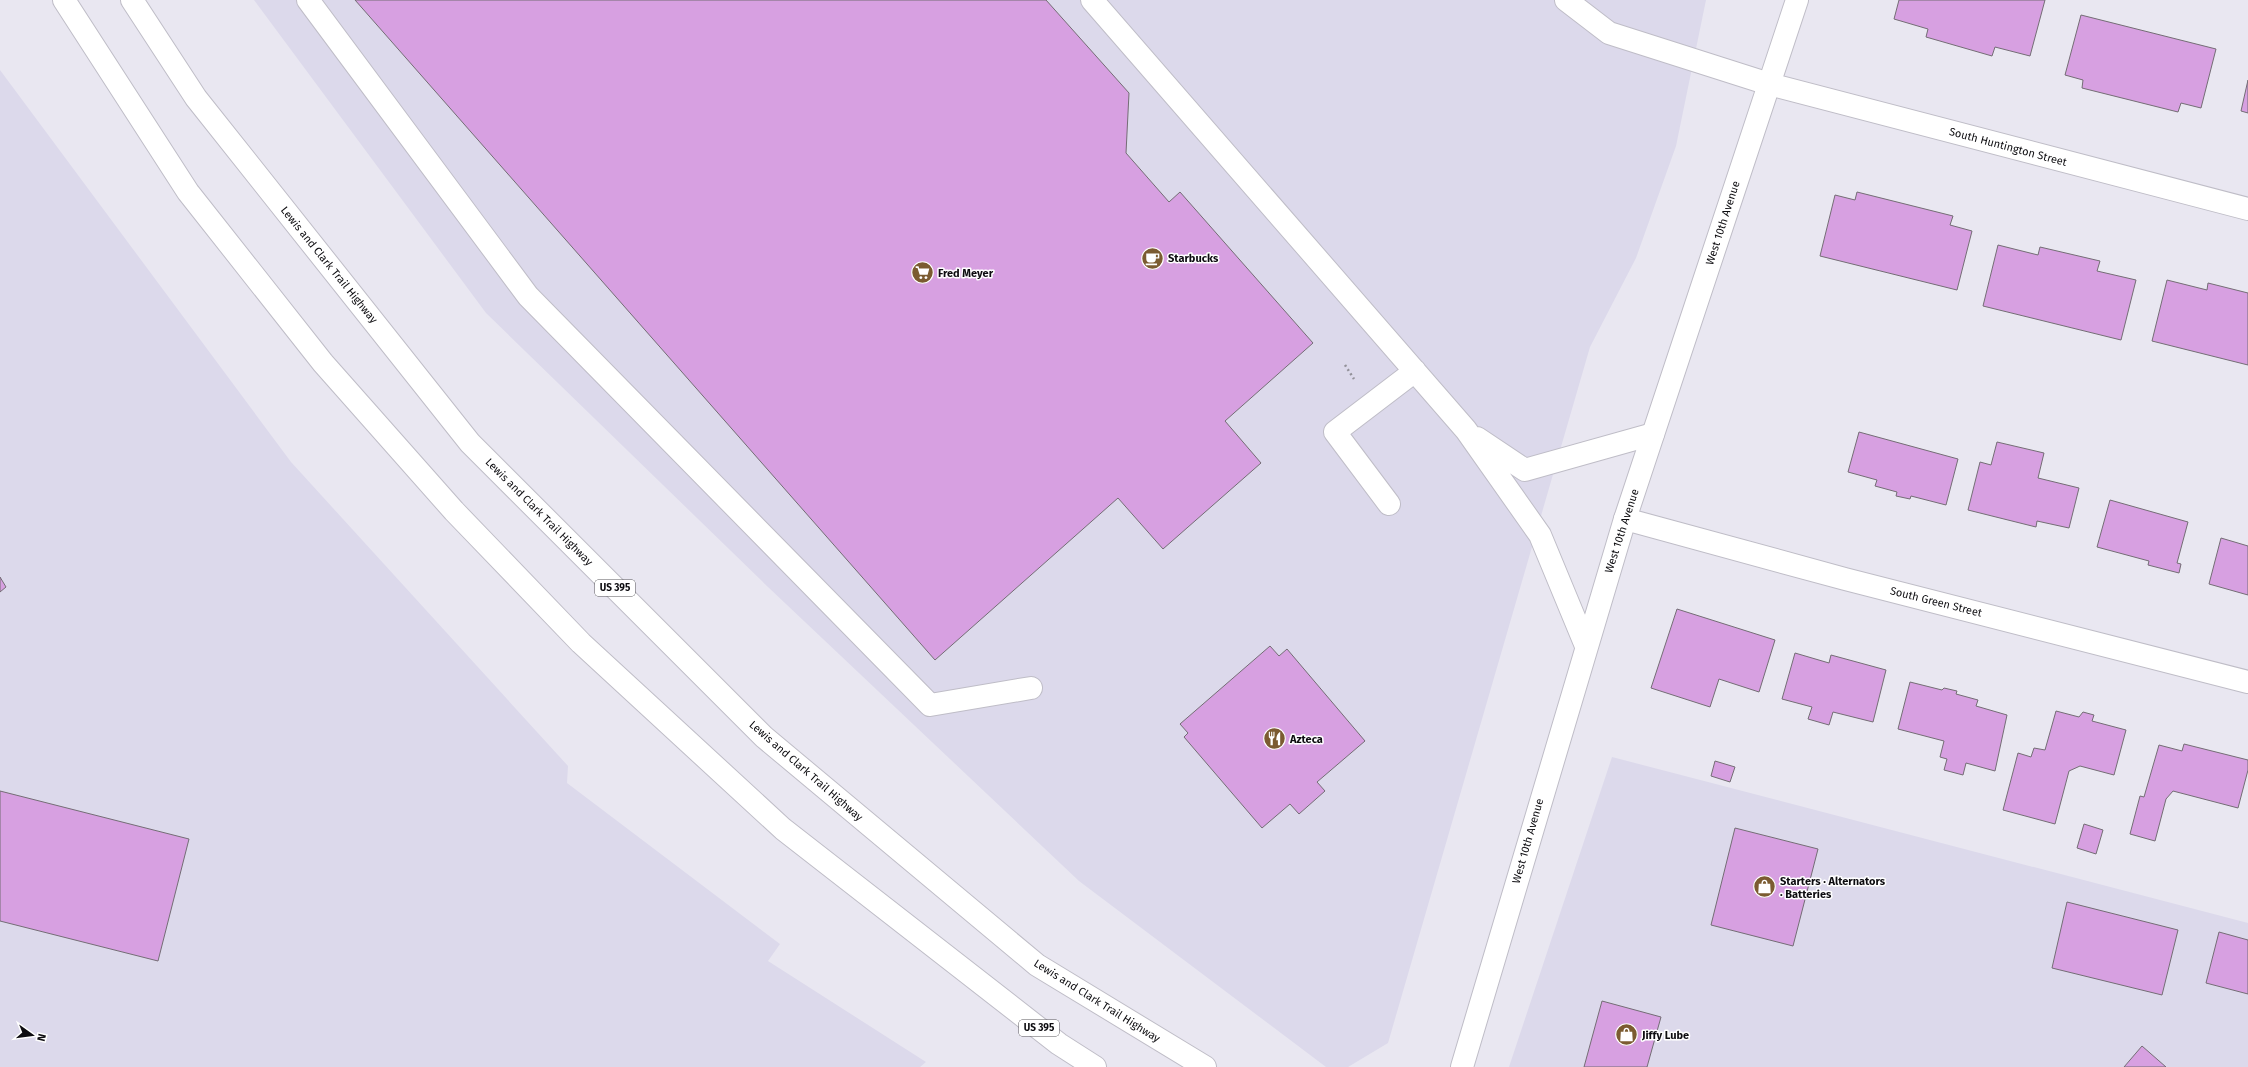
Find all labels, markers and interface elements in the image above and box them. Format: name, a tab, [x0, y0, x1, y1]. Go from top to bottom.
street label: South Huntington Street	[1948, 125, 2068, 169]
street label: West 10th Avenue	[1703, 179, 1743, 267]
street label: Lewis and Clark Trail Highway	[278, 204, 380, 326]
cafe icon: Starbucks	[1139, 245, 1165, 271]
place label: Starbucks	[1168, 252, 1219, 265]
supermarket icon: Fred Meyer	[910, 260, 936, 286]
place label: Fred Meyer	[938, 267, 994, 280]
street label: Lewis and Clark Trail Highway	[483, 456, 596, 569]
street label: West 10th Avenue	[1602, 487, 1642, 575]
road number: US 395	[595, 580, 635, 596]
street label: South Green Street	[1889, 584, 1983, 620]
street label: Lewis and Clark Trail Highway	[747, 718, 866, 824]
restaurant icon: Azteca	[1261, 726, 1287, 752]
place label: Azteca	[1289, 733, 1323, 746]
street label: West 10th Avenue	[1510, 797, 1546, 885]
shop icon: Starters · Alternators · Batteries	[1751, 874, 1777, 900]
place label: Starters · Alternators · Batteries	[1780, 875, 1886, 901]
street label: Lewis and Clark Trail Highway	[1032, 957, 1163, 1046]
north arrow	[12, 1015, 52, 1055]
road number: US 395	[1019, 1020, 1059, 1036]
shop icon: Jiffy Lube	[1614, 1022, 1640, 1048]
place label: Jiffy Lube	[1641, 1029, 1689, 1042]
text: N	[34, 1032, 48, 1042]

